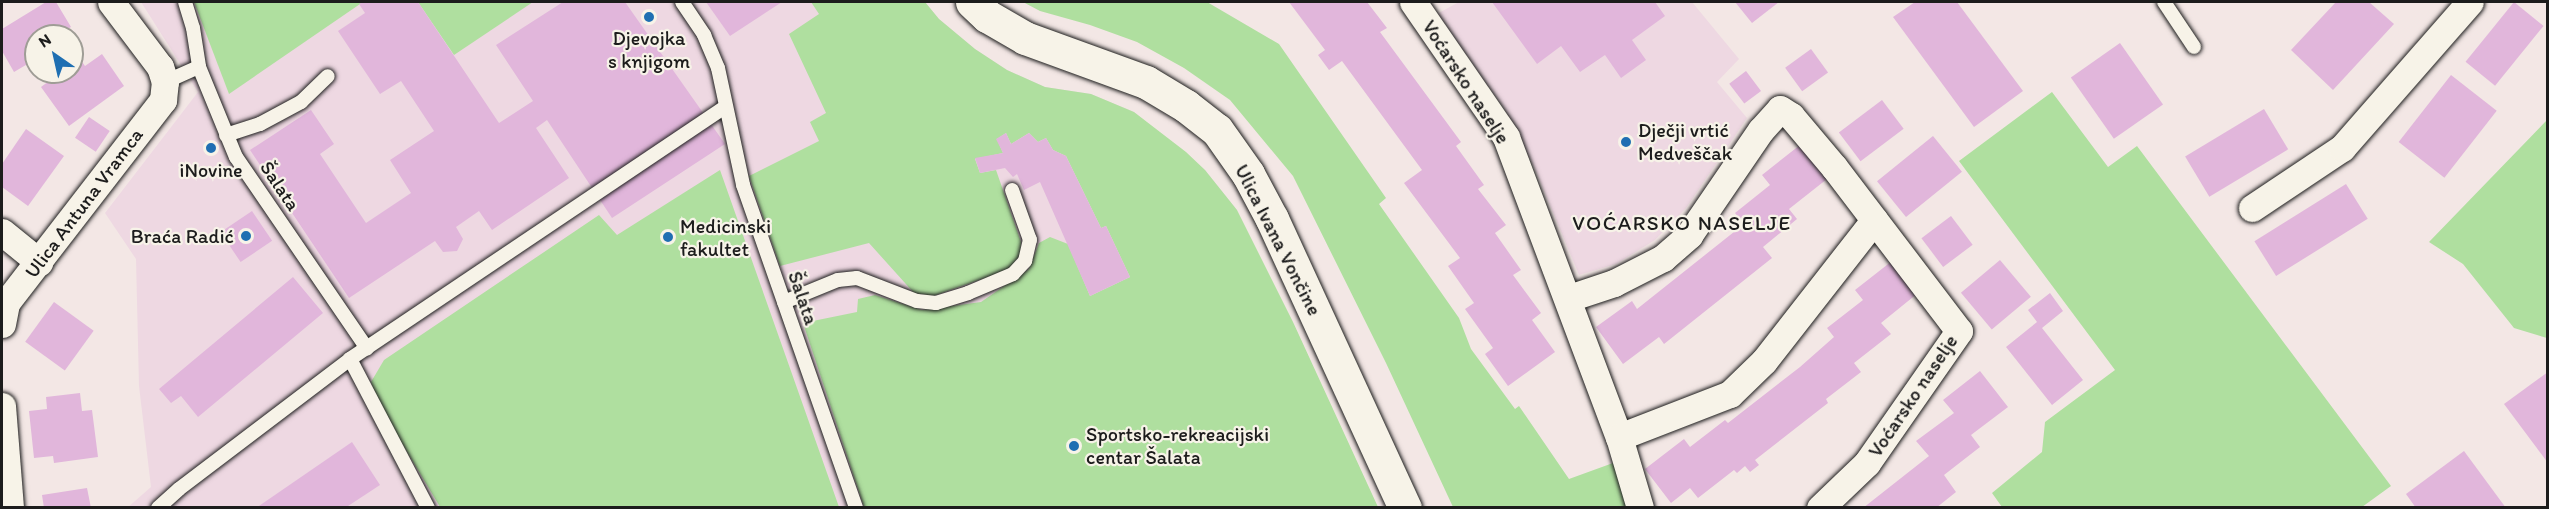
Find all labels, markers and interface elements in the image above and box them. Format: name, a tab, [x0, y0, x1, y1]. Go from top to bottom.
marker: Djevojka s knjigom	[642, 10, 656, 24]
street label: Voćarsko naselje	[1417, 16, 1515, 148]
north arrow	[24, 24, 84, 84]
place label: Djevojka s knjigom	[609, 27, 689, 74]
text: N	[35, 29, 55, 51]
place label: Dječji vrtić Medveščak	[1638, 118, 1732, 165]
street label: Ulica Antuna Vramca	[20, 123, 148, 283]
marker: Dječji vrtić Medveščak	[1619, 135, 1633, 149]
marker: iNovine	[204, 141, 218, 155]
street label: Šalata	[255, 156, 305, 216]
place label: iNovine	[179, 158, 243, 182]
street label: Ulica Ivana Vončine	[1229, 160, 1327, 320]
district label: VOĆARSKO NASELJE	[1572, 210, 1792, 236]
place label: Medicinski fakultet	[680, 214, 771, 261]
place label: Braća Radić	[131, 224, 234, 248]
marker: Braća Radić	[239, 229, 253, 243]
marker: Medicinski fakultet	[661, 230, 675, 244]
street label: Šalata	[783, 268, 823, 328]
street label: Voćarsko naselje	[1863, 330, 1963, 462]
place label: Sportsko-rekreacijski centar Šalata	[1086, 422, 1269, 469]
marker: Sportsko-rekreacijski centar Šalata	[1067, 439, 1081, 453]

